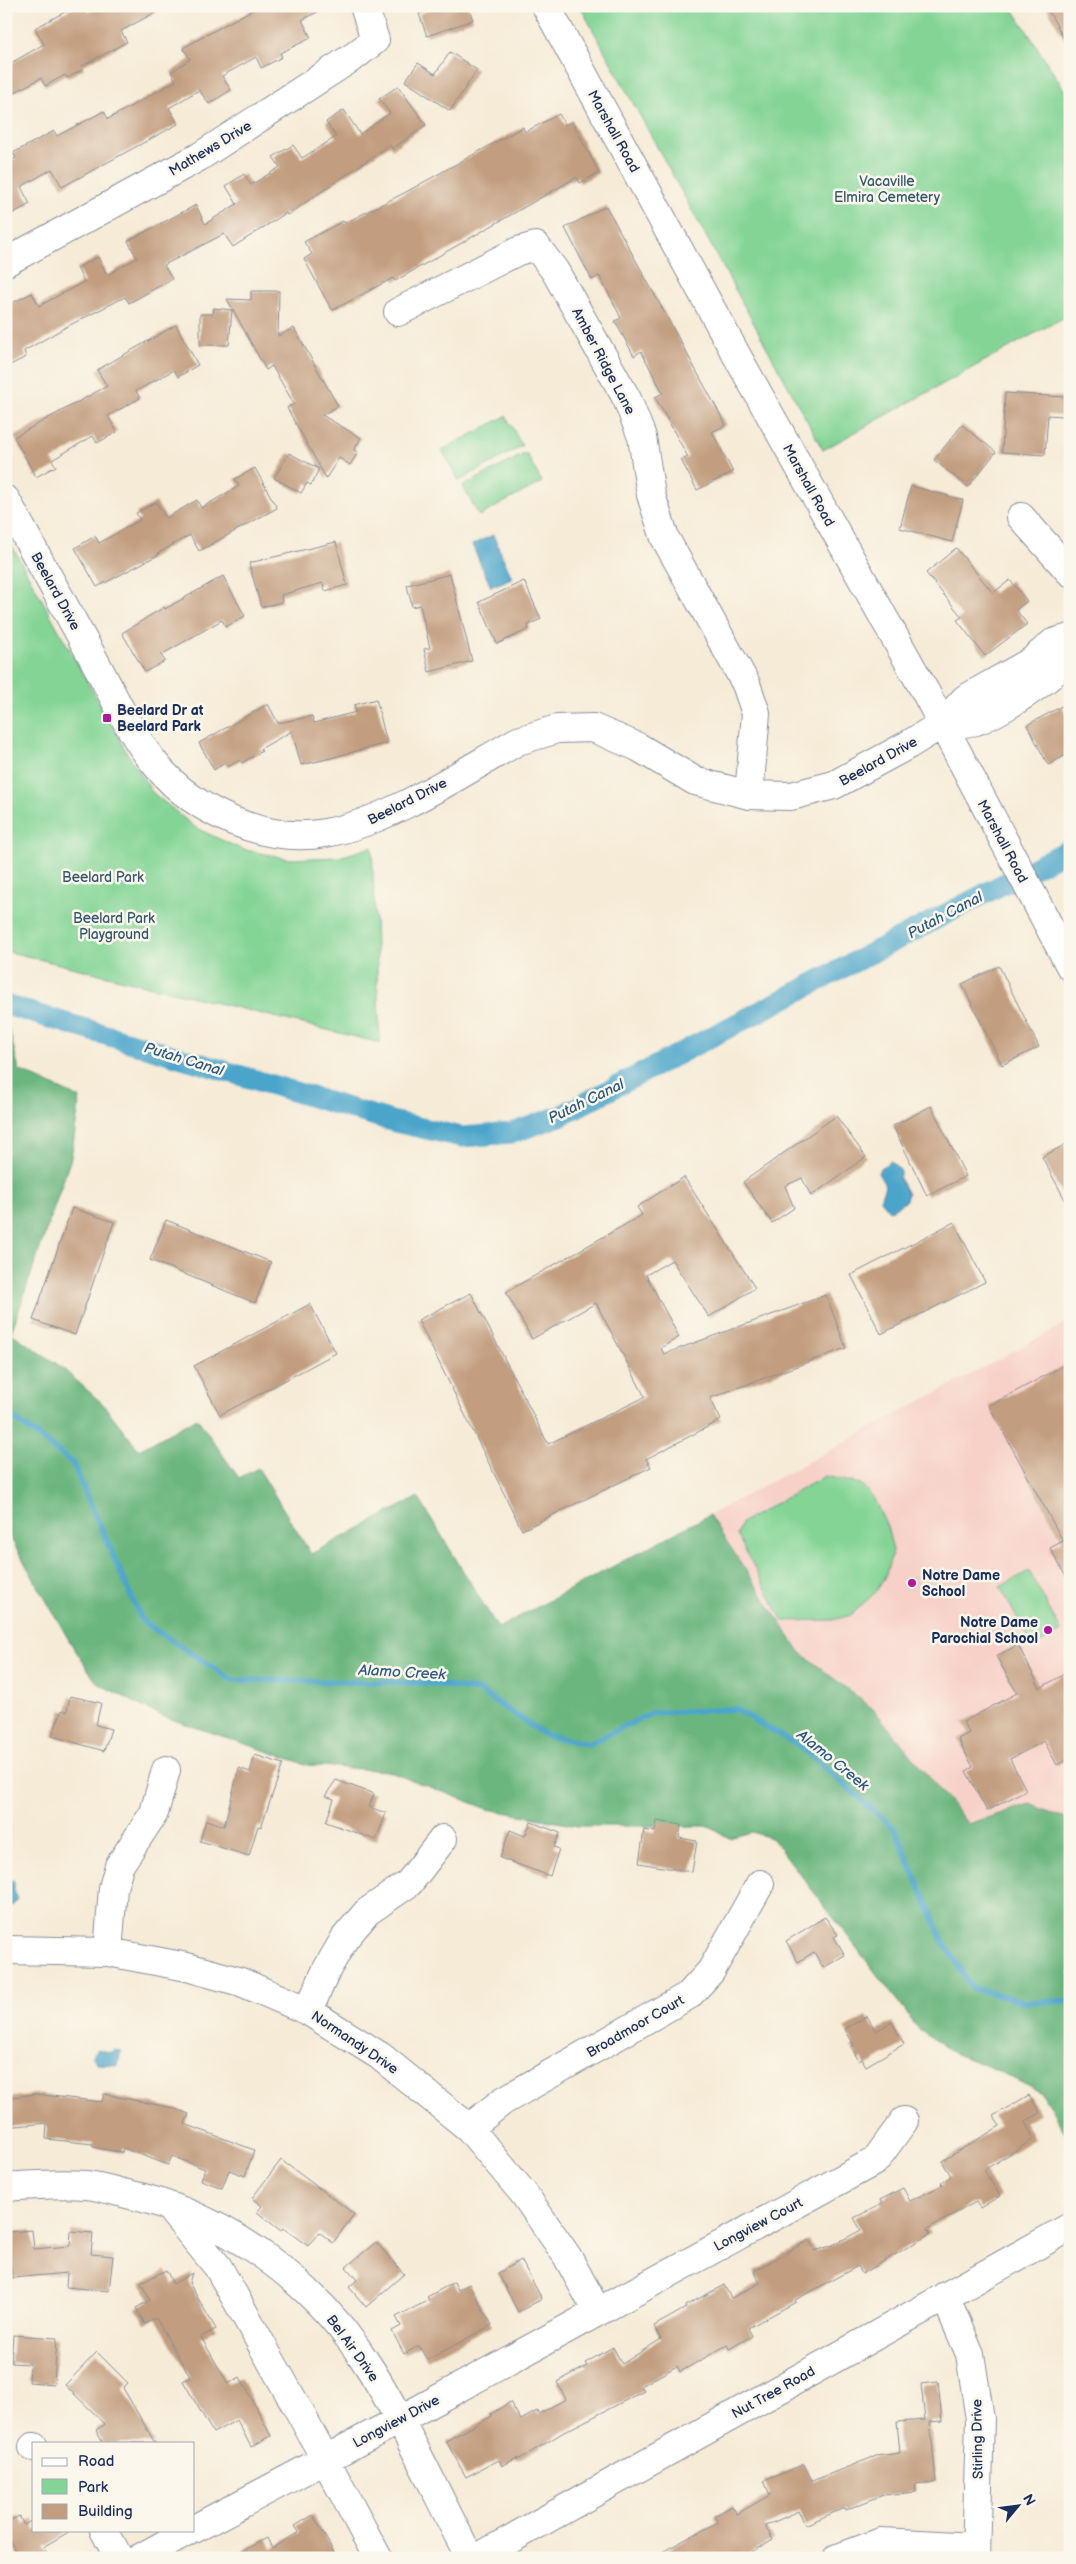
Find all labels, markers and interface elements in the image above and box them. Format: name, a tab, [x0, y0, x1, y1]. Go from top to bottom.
street label: Marshall Road	[584, 87, 643, 175]
street label: Mathews Drive	[166, 117, 255, 180]
park label: Vacaville Elmira Cemetery	[834, 173, 941, 206]
street label: Amber Ridge Lane	[568, 305, 639, 418]
street label: Marshall Road	[779, 441, 838, 529]
street label: Beelard Drive	[27, 549, 84, 633]
place label: Beelard Dr at Beelard Park	[117, 702, 204, 735]
marker: Beelard Dr at Beelard Park	[101, 712, 113, 724]
street label: Beelard Drive	[836, 733, 920, 790]
street label: Beelard Drive	[365, 774, 450, 829]
street label: Marshall Road	[974, 797, 1032, 886]
park label: Beelard Park	[62, 869, 144, 886]
water label: Putah Canal	[904, 887, 987, 943]
park label: Beelard Park Playground	[73, 910, 155, 943]
water label: Putah Canal	[142, 1038, 227, 1081]
water label: Putah Canal	[545, 1075, 628, 1128]
place label: Notre Dame School	[922, 1567, 1000, 1600]
marker: Notre Dame School	[906, 1577, 918, 1589]
place label: Notre Dame Parochial School	[931, 1614, 1038, 1647]
marker: Notre Dame Parochial School	[1042, 1624, 1054, 1636]
water label: Alamo Creek	[357, 1661, 447, 1684]
water label: Alamo Creek	[792, 1725, 873, 1796]
street label: Broadmoor Court	[584, 1991, 688, 2061]
street label: Normandy Drive	[308, 2007, 401, 2078]
street label: Longview Court	[711, 2194, 806, 2255]
street label: Bel Air Drive	[323, 2312, 383, 2385]
street label: Nut Tree Road	[729, 2363, 818, 2422]
street label: Longview Drive	[350, 2391, 443, 2451]
street label: Stirling Drive	[968, 2399, 987, 2479]
legend	[32, 2442, 195, 2532]
text: Road	[78, 2452, 114, 2471]
text: Park	[78, 2478, 109, 2497]
north arrow	[994, 2482, 1044, 2532]
text: N	[1019, 2491, 1039, 2509]
text: Building	[78, 2502, 133, 2521]

